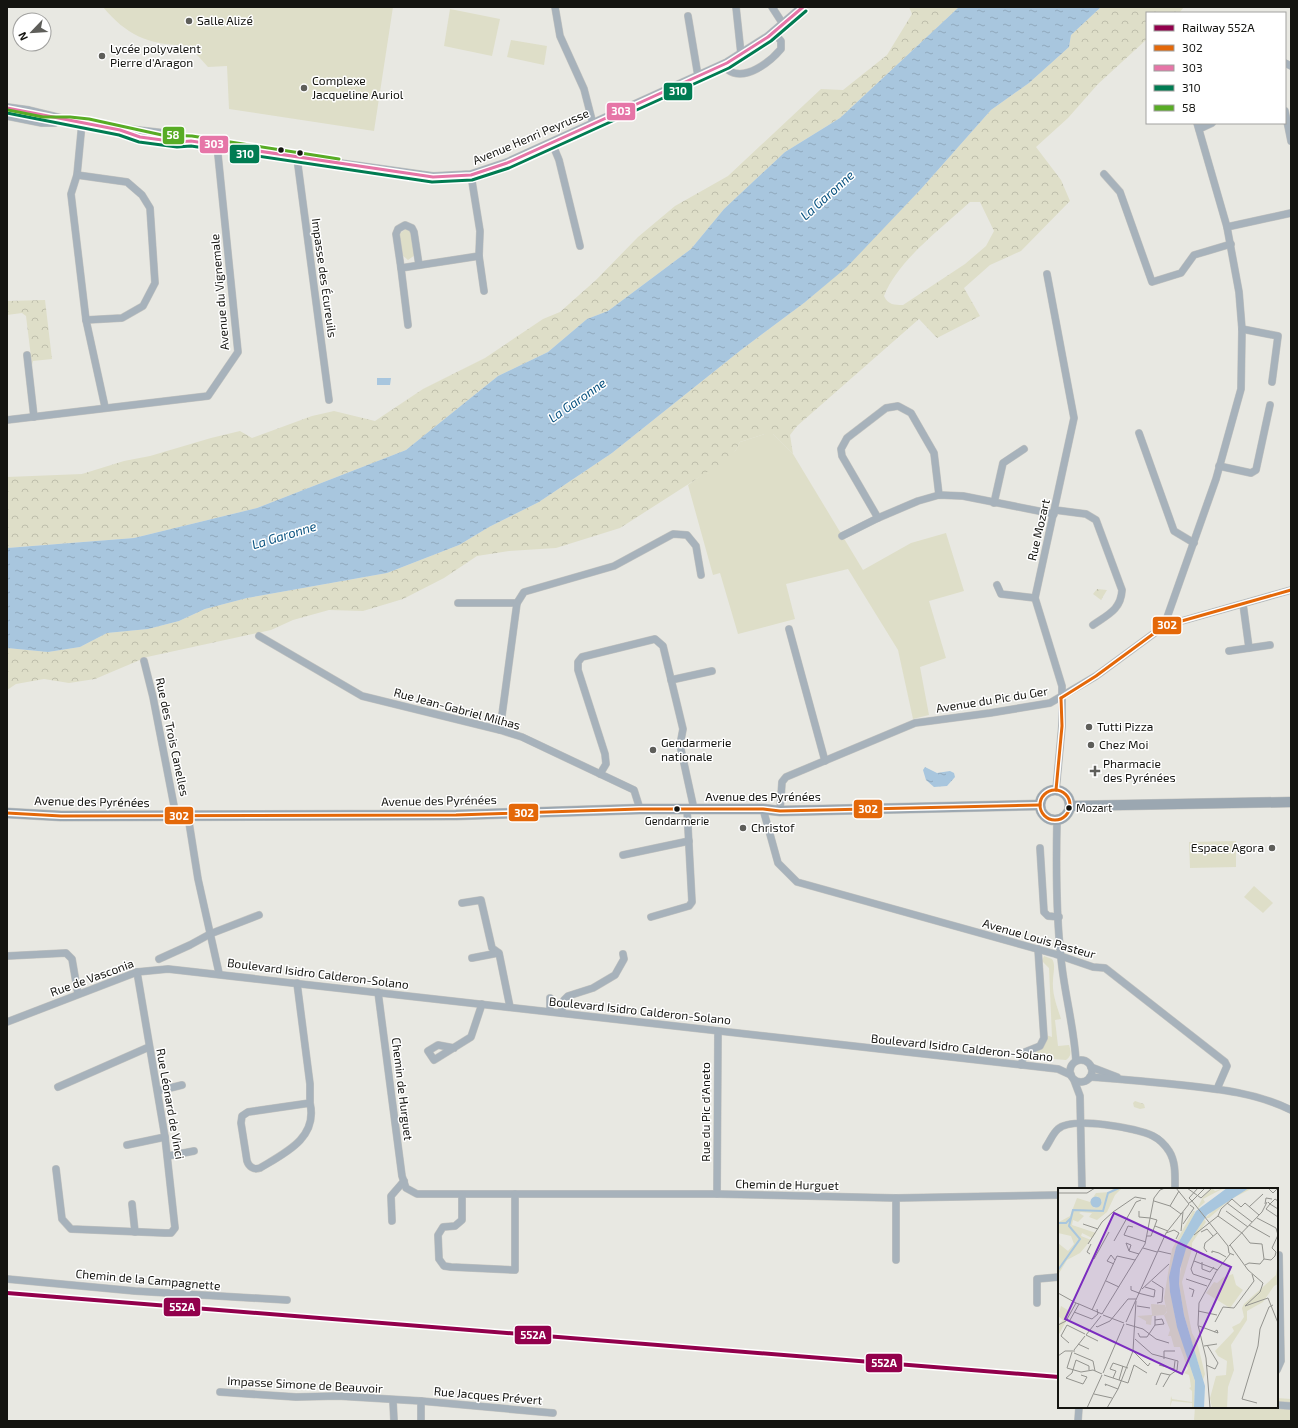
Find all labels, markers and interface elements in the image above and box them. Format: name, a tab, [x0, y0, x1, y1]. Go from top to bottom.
north arrow	[12, 12, 52, 52]
legend	[1146, 12, 1286, 124]
place label: Salle Alizé	[197, 13, 253, 27]
marker: Salle Alizé	[184, 16, 194, 26]
text: Railway 552A	[1182, 20, 1255, 34]
text: N	[15, 30, 30, 43]
text: 302	[1182, 40, 1203, 54]
place label: Lycée polyvalent Pierre d'Aragon	[110, 41, 201, 69]
marker: Lycée polyvalent Pierre d'Aragon	[97, 51, 107, 61]
text: 303	[1182, 60, 1203, 74]
place label: Complexe Jacqueline Auriol	[312, 73, 404, 101]
text: 310	[1182, 80, 1201, 94]
line badge: 310	[663, 82, 693, 101]
marker: Complexe Jacqueline Auriol	[299, 83, 309, 93]
text: 310	[669, 84, 687, 97]
text: 58	[1182, 100, 1196, 114]
line badge: 303	[606, 102, 636, 121]
text: 303	[611, 104, 631, 117]
street label: Avenue Henri Peyrusse	[470, 105, 591, 167]
line badge: 58	[162, 126, 185, 145]
text: 58	[167, 128, 180, 141]
line badge: 303	[199, 135, 229, 154]
text: 303	[204, 137, 224, 150]
line badge: 310	[229, 144, 260, 164]
unlabelled marker	[276, 145, 286, 155]
text: 310	[236, 147, 254, 160]
unlabelled marker	[295, 148, 305, 158]
water label: La Garonne	[797, 167, 857, 223]
street label: Impasse des Écureuils	[310, 217, 340, 339]
street label: Avenue du Vignemale	[207, 233, 231, 351]
water label: La Garonne	[545, 374, 609, 426]
street label: Rue Mozart	[1024, 497, 1052, 562]
water label: La Garonne	[250, 518, 318, 552]
line badge: 302	[1152, 616, 1182, 635]
text: 302	[1157, 618, 1177, 631]
street label: Rue des Trois Canelles	[154, 676, 192, 797]
street label: Avenue du Pic du Ger	[935, 683, 1049, 715]
street label: Rue Jean-Gabriel Milhas	[392, 684, 522, 732]
place label: Tutti Pizza	[1097, 719, 1153, 733]
marker: Tutti Pizza	[1084, 722, 1094, 732]
place label: Gendarmerie nationale	[661, 735, 731, 763]
place label: Chez Moi	[1099, 737, 1148, 751]
marker: Chez Moi	[1086, 740, 1096, 750]
marker: Gendarmerie nationale	[648, 745, 658, 755]
place label: Pharmacie des Pyrénées	[1103, 756, 1176, 784]
marker: Pharmacie des Pyrénées	[1090, 766, 1100, 776]
street label: Avenue des Pyrénées	[705, 789, 821, 803]
street label: Avenue des Pyrénées	[381, 792, 497, 808]
street label: Avenue des Pyrénées	[34, 793, 150, 809]
line badge: 302	[853, 799, 883, 819]
place label: Mozart	[1076, 801, 1112, 814]
text: 302	[858, 802, 878, 815]
line badge: 302	[508, 803, 539, 822]
marker: Mozart	[1064, 803, 1074, 813]
marker: Gendarmerie	[672, 804, 682, 814]
line badge: 302	[164, 806, 194, 825]
text: 302	[514, 806, 534, 819]
text: 302	[169, 809, 189, 822]
place label: Gendarmerie	[645, 814, 709, 827]
place label: Christof	[751, 820, 795, 834]
marker: Christof	[738, 823, 748, 833]
place label: Espace Agora	[1191, 840, 1264, 854]
marker: Espace Agora	[1267, 843, 1277, 853]
street label: Avenue Louis Pasteur	[981, 915, 1098, 961]
street label: Rue de Vasconia	[48, 955, 135, 999]
street label: Boulevard Isidro Calderon-Solano	[226, 955, 410, 991]
street label: Boulevard Isidro Calderon-Solano	[548, 993, 732, 1027]
street label: Boulevard Isidro Calderon-Solano	[870, 1030, 1054, 1064]
street label: Chemin de Hurguet	[390, 1037, 416, 1142]
street label: Rue Léonard de Vinci	[154, 1047, 188, 1160]
street label: Rue du Pic d'Aneto	[698, 1062, 712, 1162]
street label: Chemin de Hurguet	[735, 1176, 839, 1192]
inset map	[1058, 1188, 1278, 1408]
street label: Chemin de la Campagnette	[75, 1266, 221, 1292]
line badge: 552A	[163, 1297, 201, 1317]
text: 552A	[169, 1300, 196, 1313]
line badge: 552A	[514, 1325, 552, 1345]
text: 552A	[520, 1328, 547, 1341]
line badge: 552A	[865, 1353, 903, 1373]
text: 552A	[871, 1356, 898, 1369]
street label: Impasse Simone de Beauvoir	[227, 1373, 383, 1395]
street label: Rue Jacques Prévert	[433, 1383, 543, 1407]

